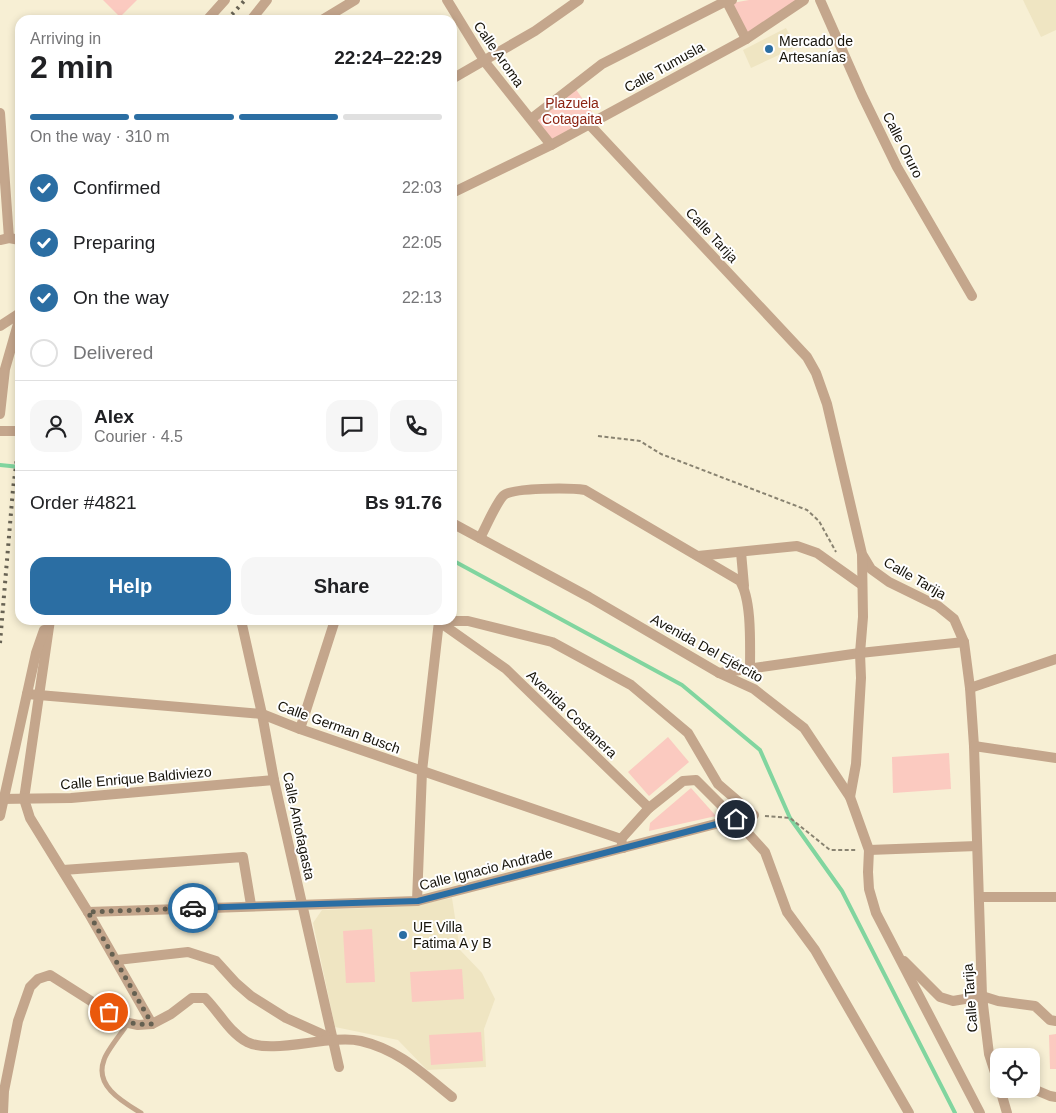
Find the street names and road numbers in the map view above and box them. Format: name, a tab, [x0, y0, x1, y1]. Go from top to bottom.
street label: Calle Aroma	[471, 18, 528, 90]
street label: Calle Tumusla	[621, 38, 707, 95]
street label: Calle Oruro	[880, 109, 926, 181]
street label: Calle Tarija	[683, 204, 742, 266]
street label: Calle Tarija	[881, 554, 949, 602]
street label: Avenida Del Ejército	[648, 611, 766, 686]
street label: Avenida Costanera	[524, 667, 620, 761]
street label: Calle German Busch	[276, 697, 402, 757]
street label: Calle Enrique Baldiviezo	[60, 763, 212, 793]
street label: Calle Antofagasta	[280, 771, 318, 882]
street label: Calle Ignacio Andrade	[418, 845, 555, 893]
street label: Calle Tarija	[960, 963, 980, 1033]

